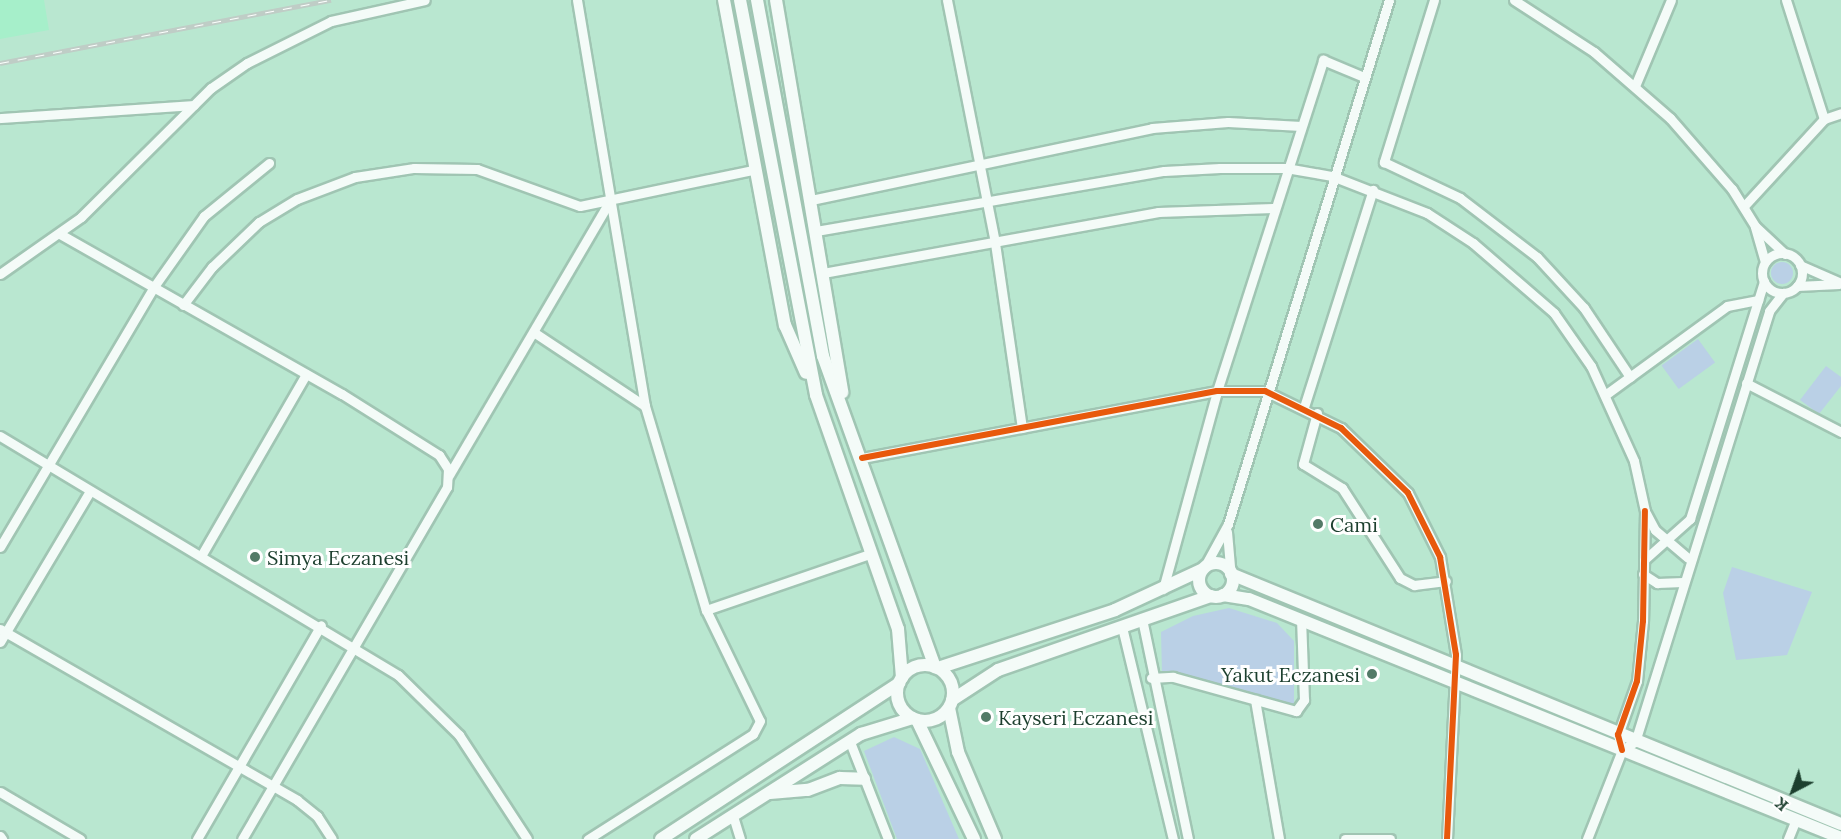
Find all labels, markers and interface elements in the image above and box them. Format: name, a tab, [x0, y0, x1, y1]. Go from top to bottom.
place label: Cami	[1330, 512, 1378, 536]
marker: Cami	[1311, 517, 1325, 531]
place label: Simya Eczanesi	[267, 545, 409, 569]
marker: Simya Eczanesi	[248, 550, 262, 564]
place label: Yakut Eczanesi	[1221, 662, 1360, 686]
marker: Yakut Eczanesi	[1365, 667, 1379, 681]
place label: Kayseri Eczanesi	[998, 705, 1153, 729]
marker: Kayseri Eczanesi	[979, 710, 993, 724]
north arrow	[1763, 761, 1823, 821]
text: K	[1770, 793, 1792, 816]

